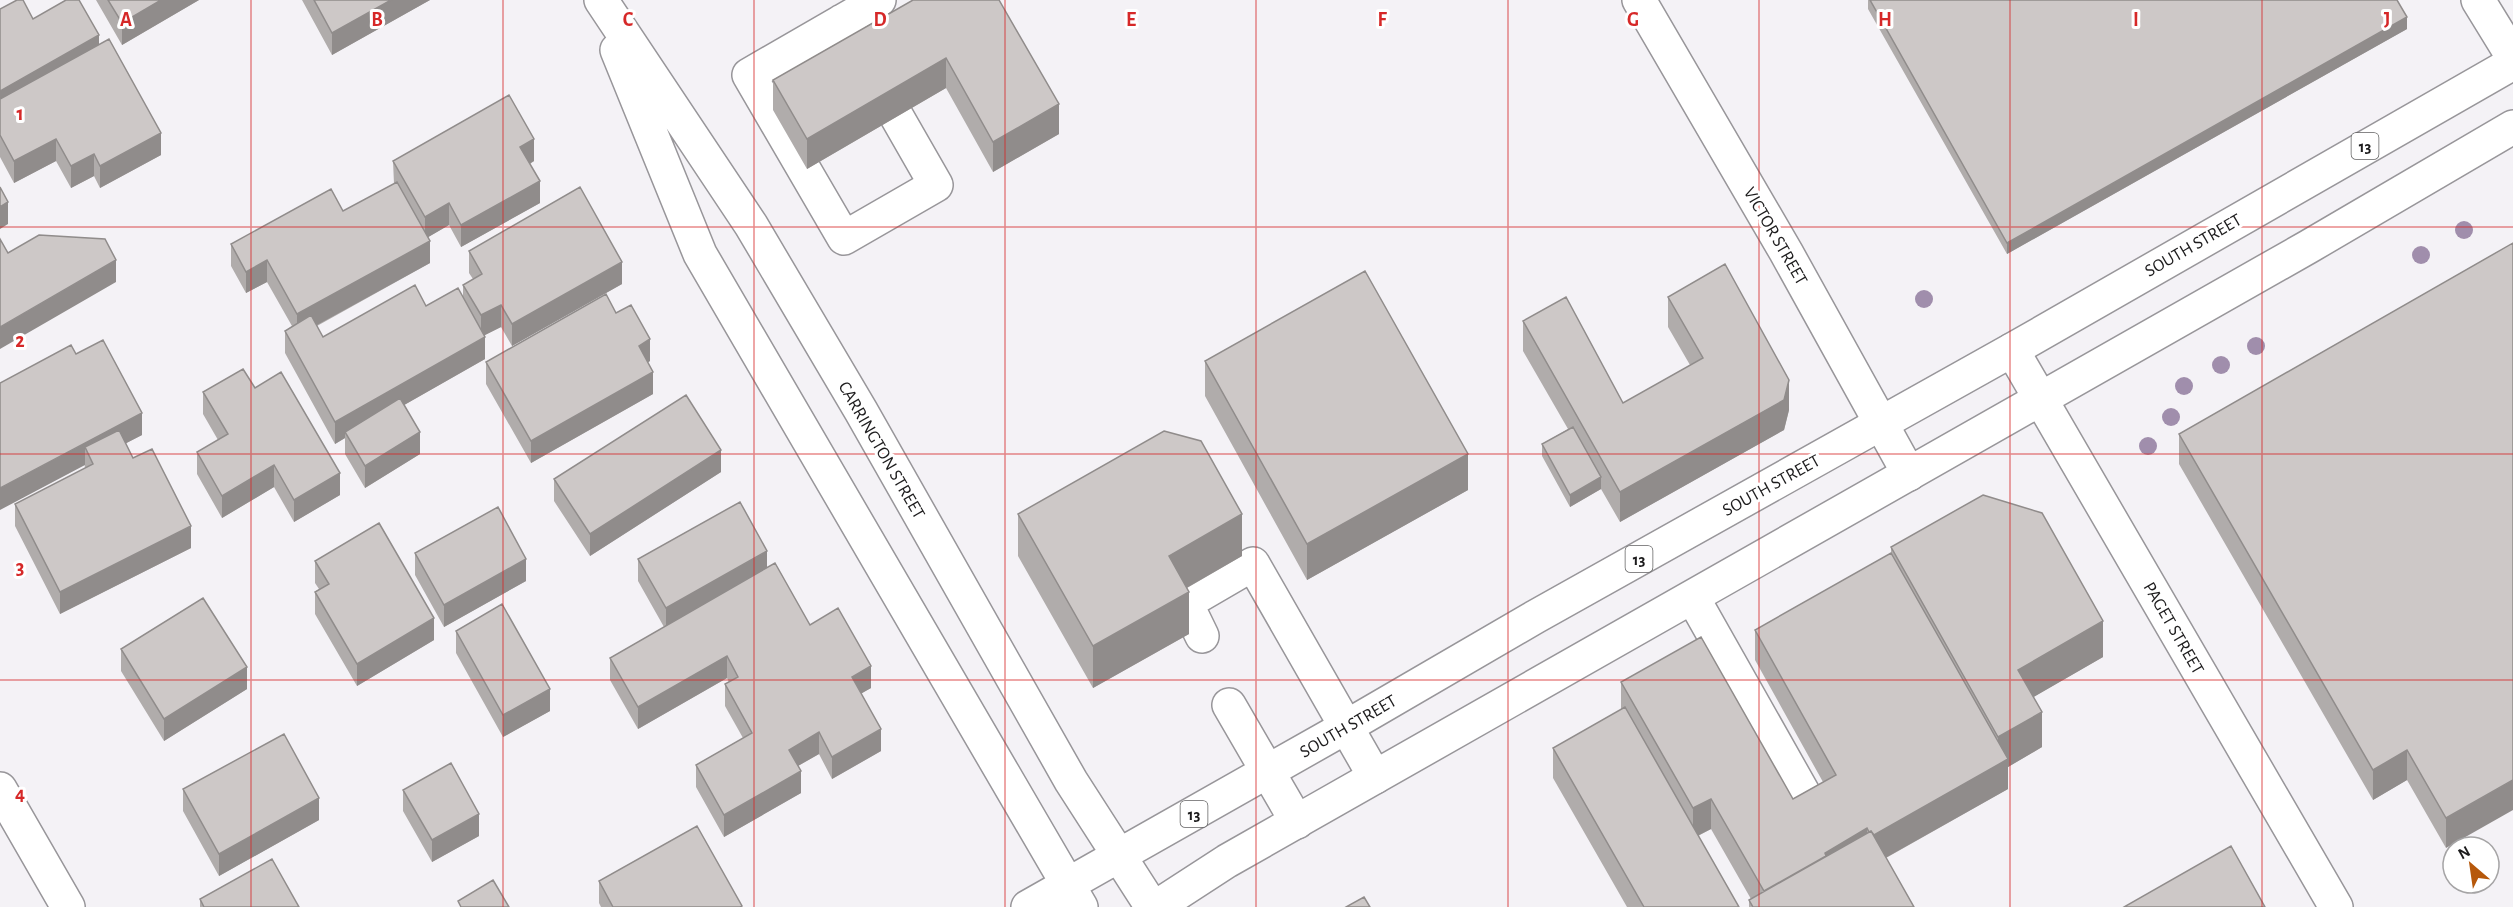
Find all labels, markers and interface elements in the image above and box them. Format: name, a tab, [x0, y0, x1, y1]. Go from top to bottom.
text: A	[120, 10, 132, 30]
text: B	[371, 10, 383, 30]
text: C	[623, 10, 634, 30]
text: D	[873, 10, 887, 30]
text: E	[1126, 10, 1136, 30]
text: F	[1377, 10, 1387, 30]
text: G	[1627, 10, 1639, 30]
text: H	[1878, 10, 1892, 30]
text: I	[2133, 10, 2139, 30]
text: J	[2384, 10, 2390, 30]
text: 1	[16, 104, 24, 124]
road number: 13	[2352, 133, 2378, 159]
street label: VICTOR STREET	[1740, 184, 1810, 289]
street label: SOUTH STREET	[2142, 211, 2245, 281]
text: 2	[15, 331, 25, 351]
street label: CARRINGTON STREET	[835, 379, 928, 522]
street label: SOUTH STREET	[1720, 452, 1823, 520]
road number: 13	[1626, 546, 1652, 572]
text: 3	[16, 558, 24, 578]
street label: PAGET STREET	[2140, 579, 2207, 678]
street label: SOUTH STREET	[1297, 692, 1400, 762]
text: 4	[15, 784, 25, 804]
road number: 13	[1180, 801, 1208, 827]
north arrow	[2441, 835, 2501, 895]
text: N	[2455, 843, 2473, 862]

